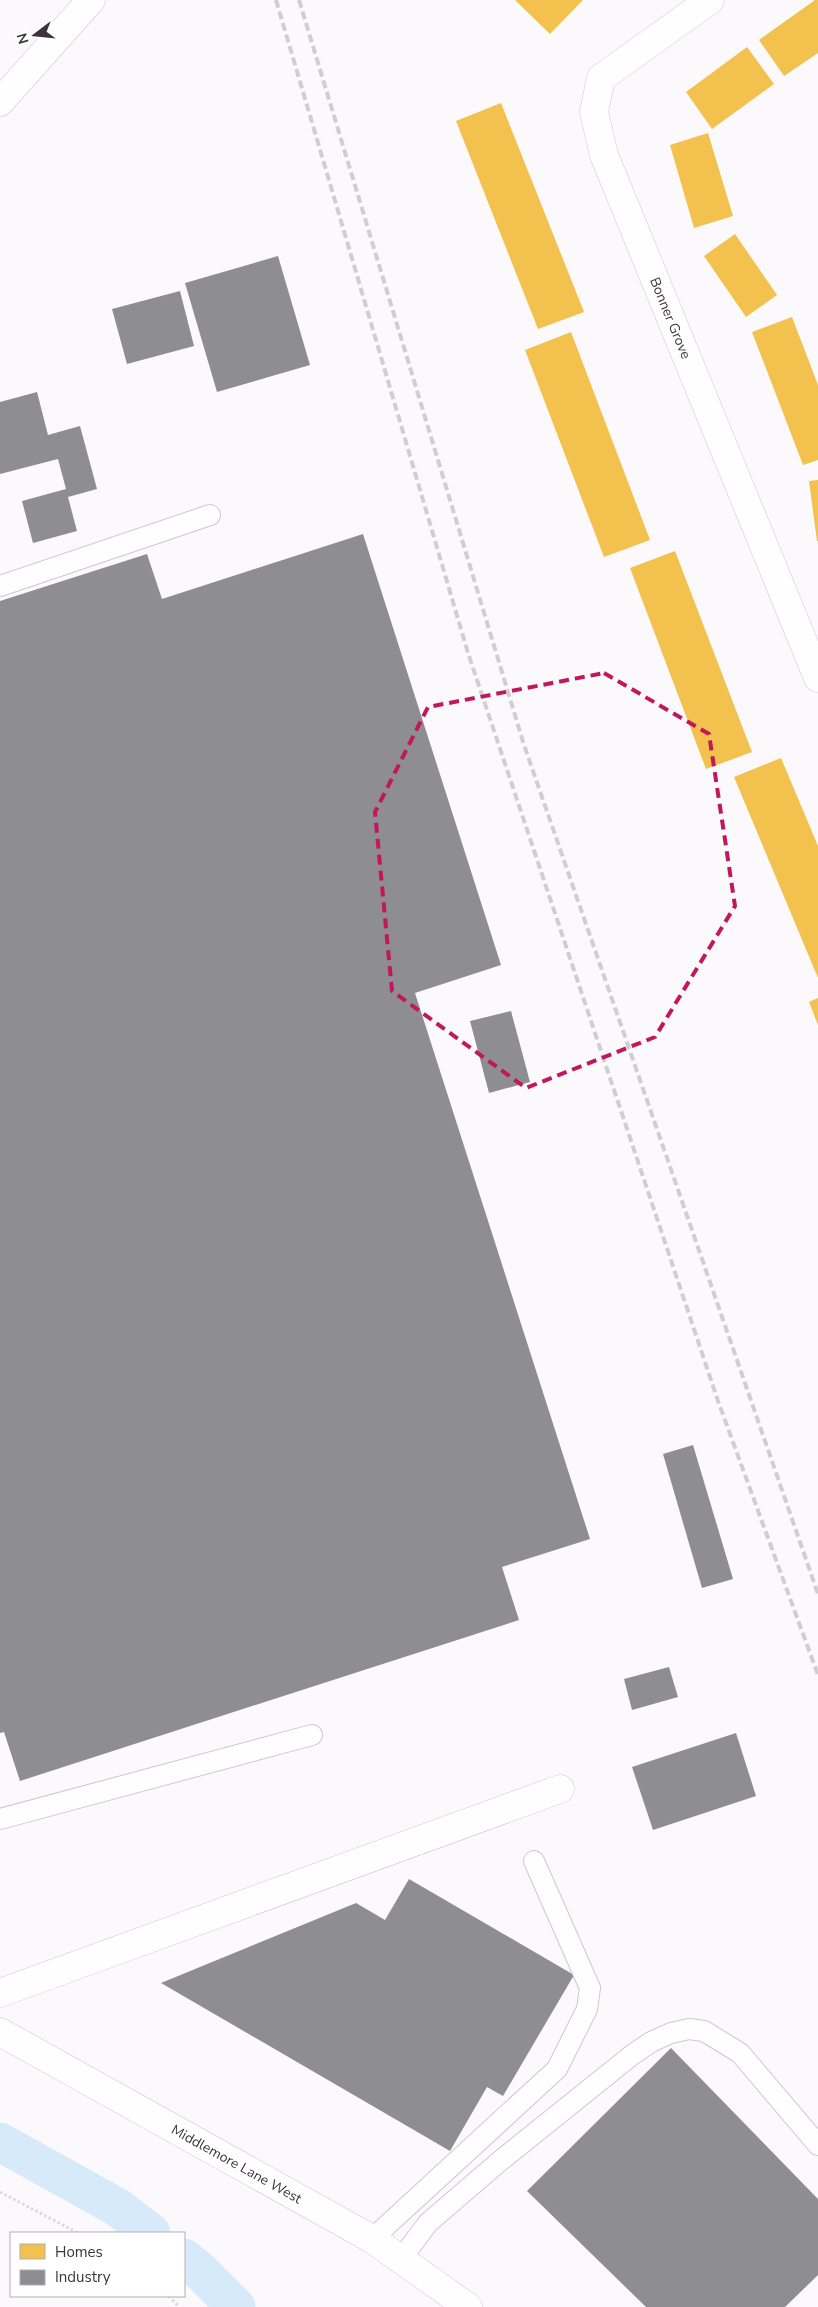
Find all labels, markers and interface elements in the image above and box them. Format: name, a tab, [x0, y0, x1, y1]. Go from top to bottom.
north arrow	[10, 10, 60, 60]
text: N	[12, 31, 34, 46]
street label: Bonner Grove	[645, 274, 696, 362]
street label: Middlemore Lane West	[168, 2120, 306, 2208]
legend	[10, 2232, 185, 2297]
text: Homes	[55, 2242, 103, 2262]
text: Industry	[55, 2267, 111, 2287]

